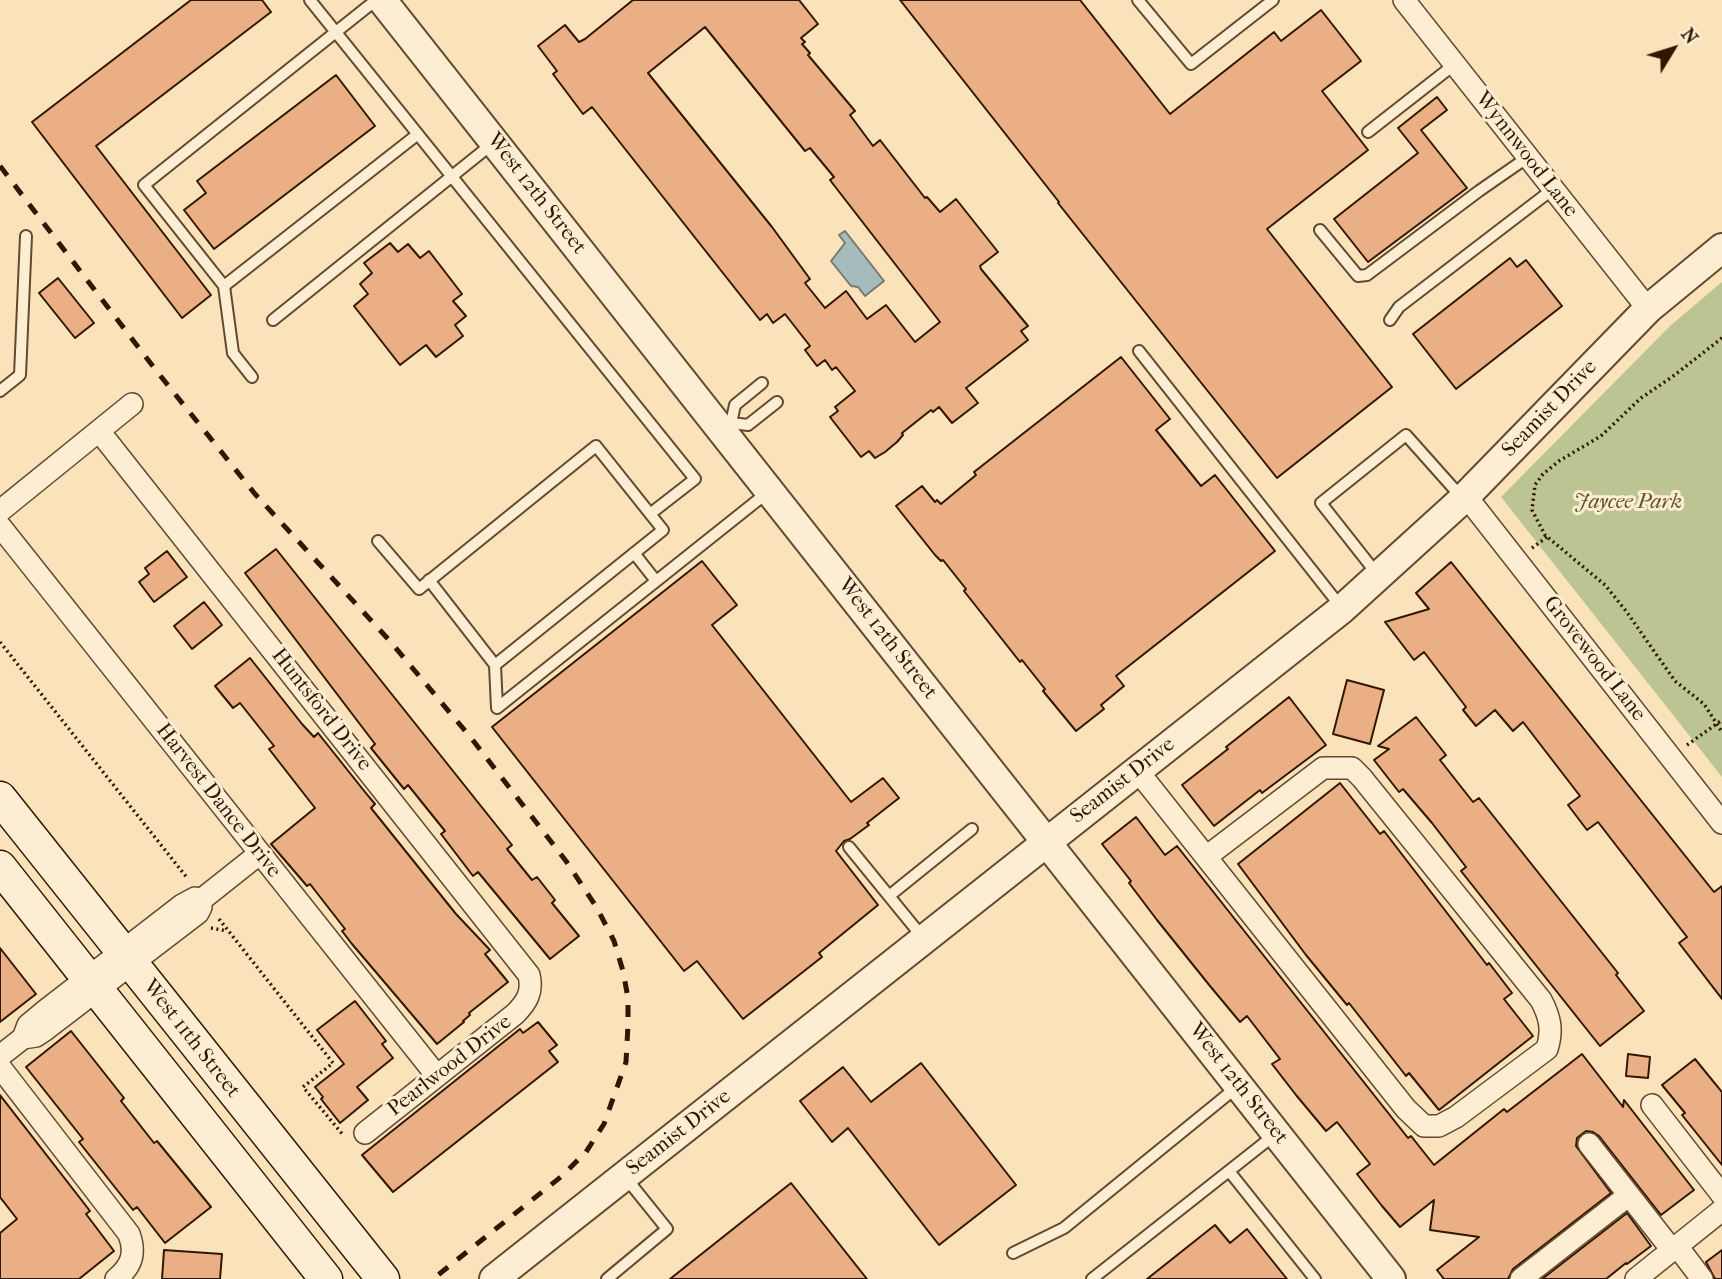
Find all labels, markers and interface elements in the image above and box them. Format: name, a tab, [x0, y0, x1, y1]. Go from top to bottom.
north arrow	[1638, 14, 1708, 84]
text: N	[1676, 24, 1703, 49]
street label: Wynnwood Lane	[1469, 87, 1583, 223]
street label: West 12th Street	[481, 128, 591, 260]
street label: Seamist Drive	[1497, 355, 1603, 463]
park label: Jaycee Park	[1574, 490, 1682, 516]
street label: West 12th Street	[832, 573, 942, 705]
street label: Grovewood Lane	[1537, 592, 1651, 726]
street label: Huntsford Drive	[265, 644, 377, 776]
street label: Harvest Dance Drive	[150, 719, 286, 883]
street label: Seamist Drive	[1066, 732, 1180, 830]
street label: West 11th Street	[137, 975, 245, 1103]
street label: Pearlwood Drive	[383, 1010, 517, 1122]
street label: West 12th Street	[1183, 1018, 1293, 1150]
street label: Seamist Drive	[622, 1084, 736, 1182]

